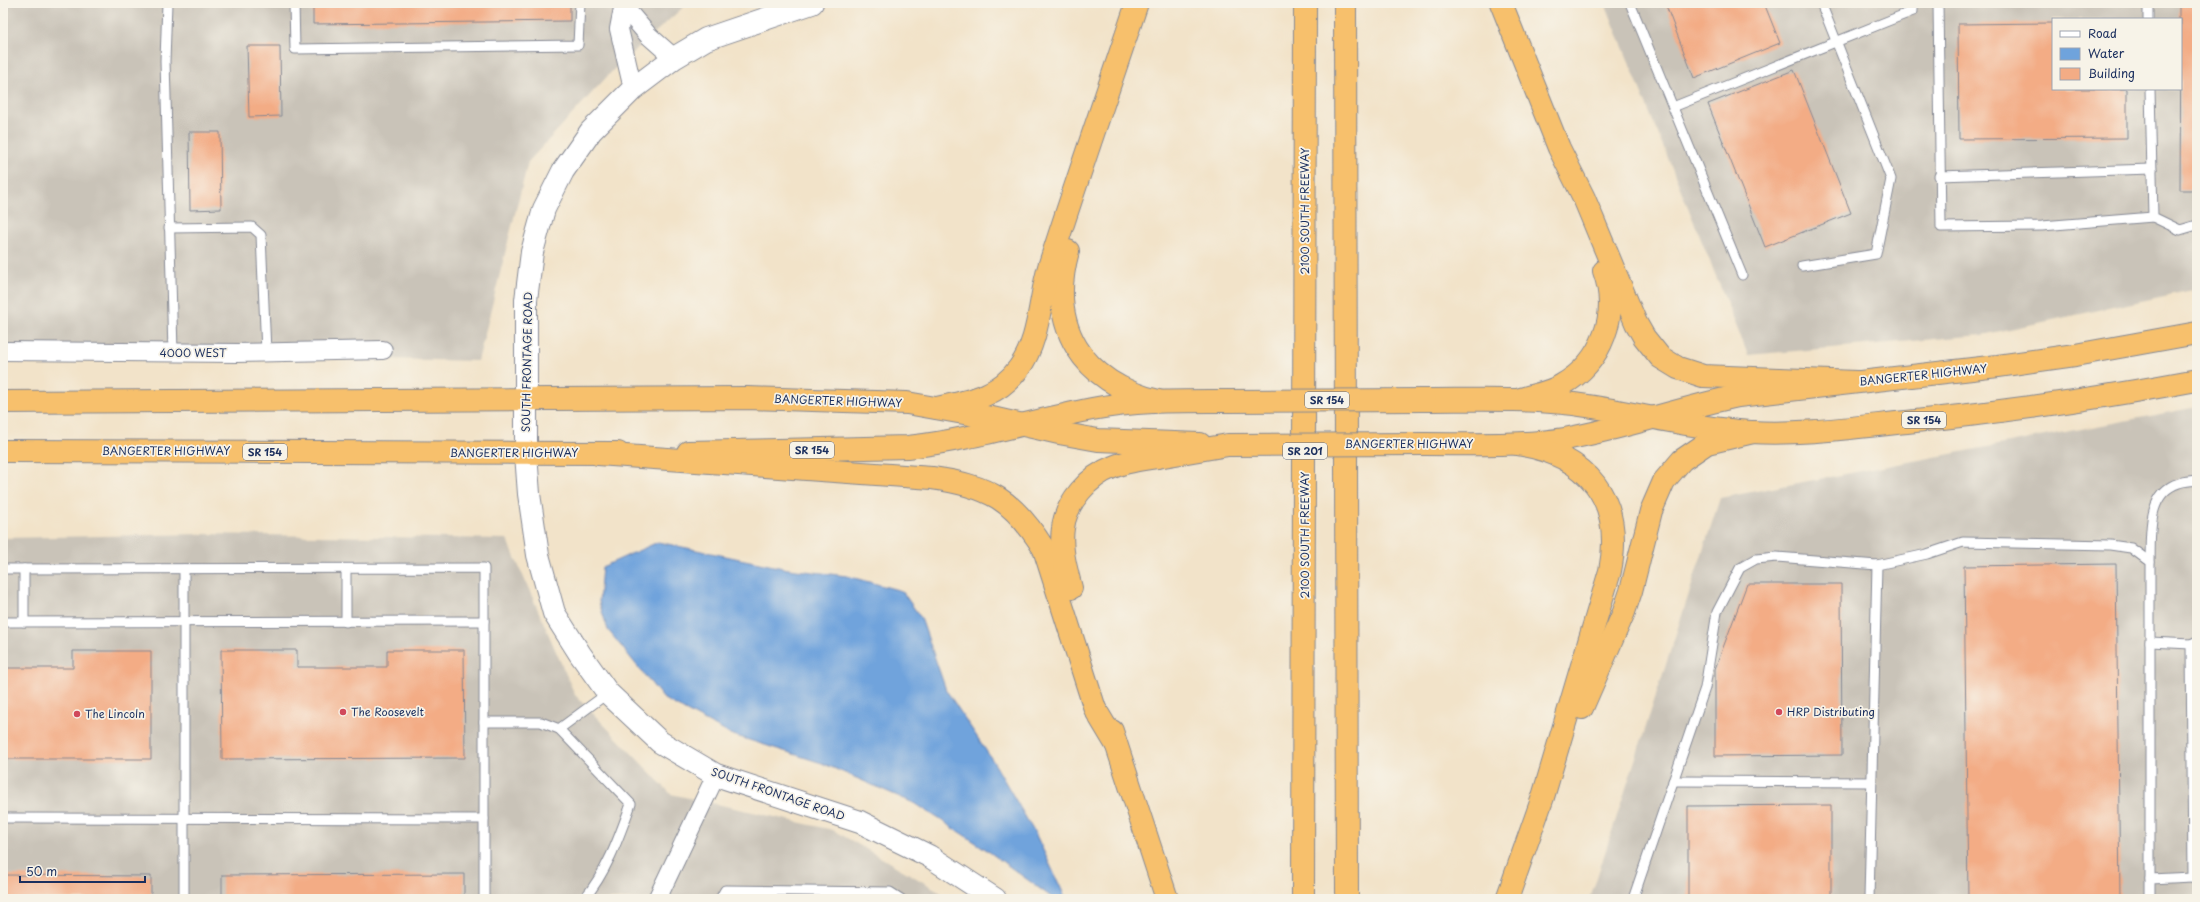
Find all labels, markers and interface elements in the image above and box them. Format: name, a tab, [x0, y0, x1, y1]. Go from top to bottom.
legend	[2052, 18, 2182, 90]
text: Road	[2088, 24, 2117, 42]
text: Water	[2088, 44, 2125, 62]
text: Building	[2088, 64, 2135, 82]
street label: 2100 SOUTH FREEWAY	[1296, 147, 1313, 274]
street label: SOUTH FRONTAGE ROAD	[517, 292, 536, 432]
street label: 4000 WEST	[160, 344, 227, 361]
street label: BANGERTER HIGHWAY	[1858, 359, 1988, 390]
street label: BANGERTER HIGHWAY	[773, 390, 903, 411]
road number: SR 154	[1305, 392, 1349, 408]
road number: SR 154	[1902, 412, 1946, 428]
street label: BANGERTER HIGHWAY	[1345, 435, 1473, 452]
street label: BANGERTER HIGHWAY	[102, 442, 230, 459]
road number: SR 154	[790, 442, 834, 458]
road number: SR 201	[1283, 443, 1327, 459]
road number: SR 154	[243, 444, 287, 460]
street label: BANGERTER HIGHWAY	[450, 444, 578, 461]
street label: 2100 SOUTH FREEWAY	[1296, 471, 1313, 598]
place label: The Roosevelt	[351, 703, 425, 720]
place label: HRP Distributing	[1787, 703, 1875, 720]
place label: The Lincoln	[85, 705, 145, 722]
marker: The Roosevelt	[338, 707, 348, 717]
marker: HRP Distributing	[1774, 707, 1784, 717]
marker: The Lincoln	[72, 709, 82, 719]
street label: SOUTH FRONTAGE ROAD	[709, 763, 847, 824]
scale bar	[20, 858, 145, 884]
text: 50 m	[26, 862, 57, 880]

